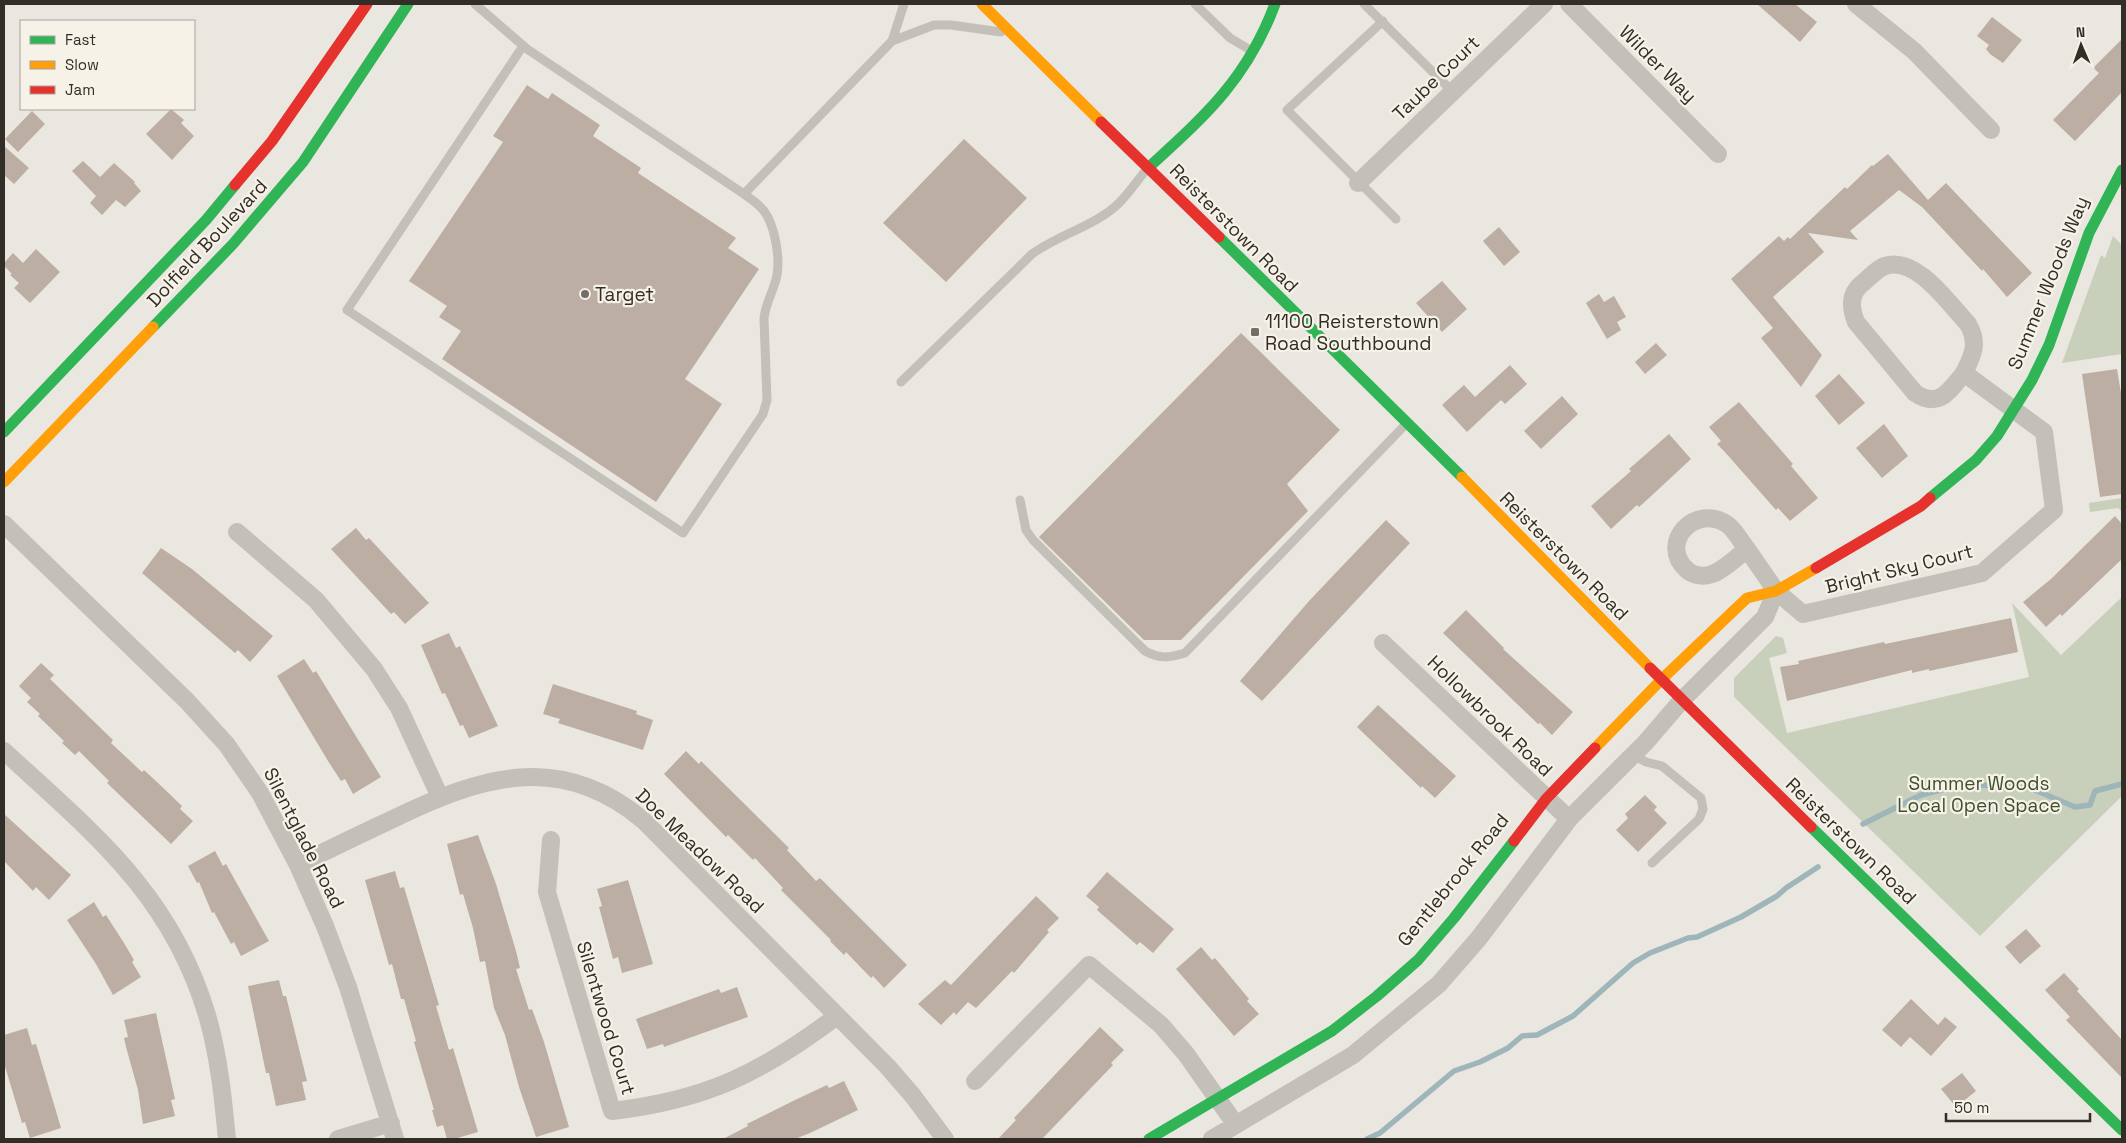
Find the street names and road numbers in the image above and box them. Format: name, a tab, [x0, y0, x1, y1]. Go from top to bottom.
street label: Wilder Way	[1614, 20, 1702, 108]
street label: Taube Court	[1387, 30, 1485, 126]
street label: Reisterstown Road	[1164, 158, 1304, 298]
street label: Dolfield Boulevard	[141, 174, 273, 312]
street label: Summer Woods Way	[2002, 193, 2094, 373]
street label: Reisterstown Road	[1494, 486, 1634, 626]
street label: Bright Sky Court	[1823, 539, 1975, 599]
street label: Hollowbrook Road	[1422, 650, 1558, 782]
street label: Silentglade Road	[258, 763, 350, 913]
street label: Reisterstown Road	[1780, 772, 1922, 910]
street label: Doe Meadow Road	[630, 783, 770, 919]
street label: Gentlebrook Road	[1392, 808, 1514, 952]
street label: Silentwood Court	[571, 938, 641, 1098]

